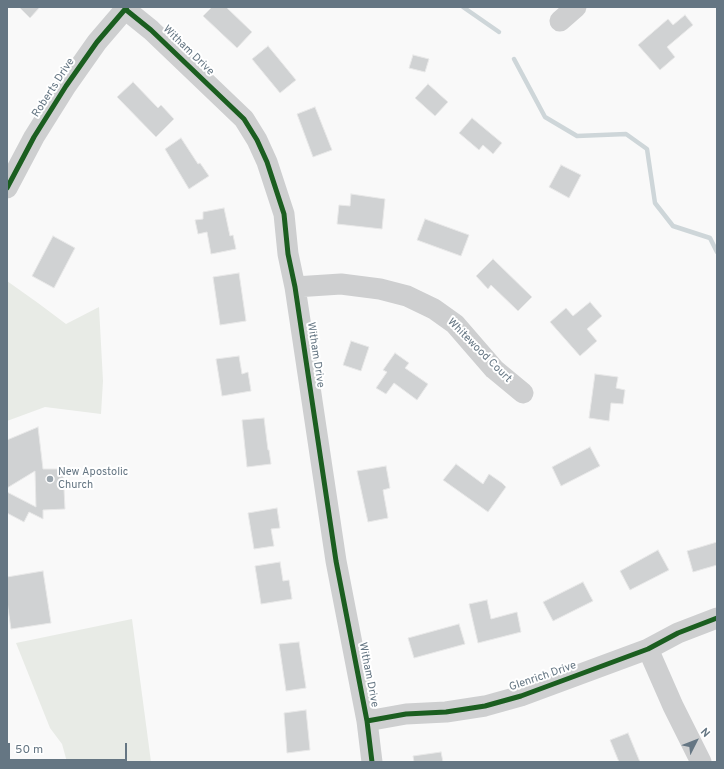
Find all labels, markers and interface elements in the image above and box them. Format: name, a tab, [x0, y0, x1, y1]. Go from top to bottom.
street label: Witham Drive	[160, 23, 216, 79]
street label: Roberts Drive	[30, 56, 78, 120]
street label: Whitewood Court	[444, 316, 514, 386]
street label: Witham Drive	[303, 321, 327, 389]
place label: New Apostolic Church	[58, 466, 128, 492]
marker: New Apostolic Church	[45, 474, 55, 484]
street label: Witham Drive	[355, 641, 381, 709]
street label: Glenrich Drive	[508, 659, 578, 695]
north arrow	[676, 721, 716, 761]
text: N	[697, 725, 713, 741]
scale bar	[10, 735, 129, 761]
text: 50 m	[15, 742, 43, 758]

